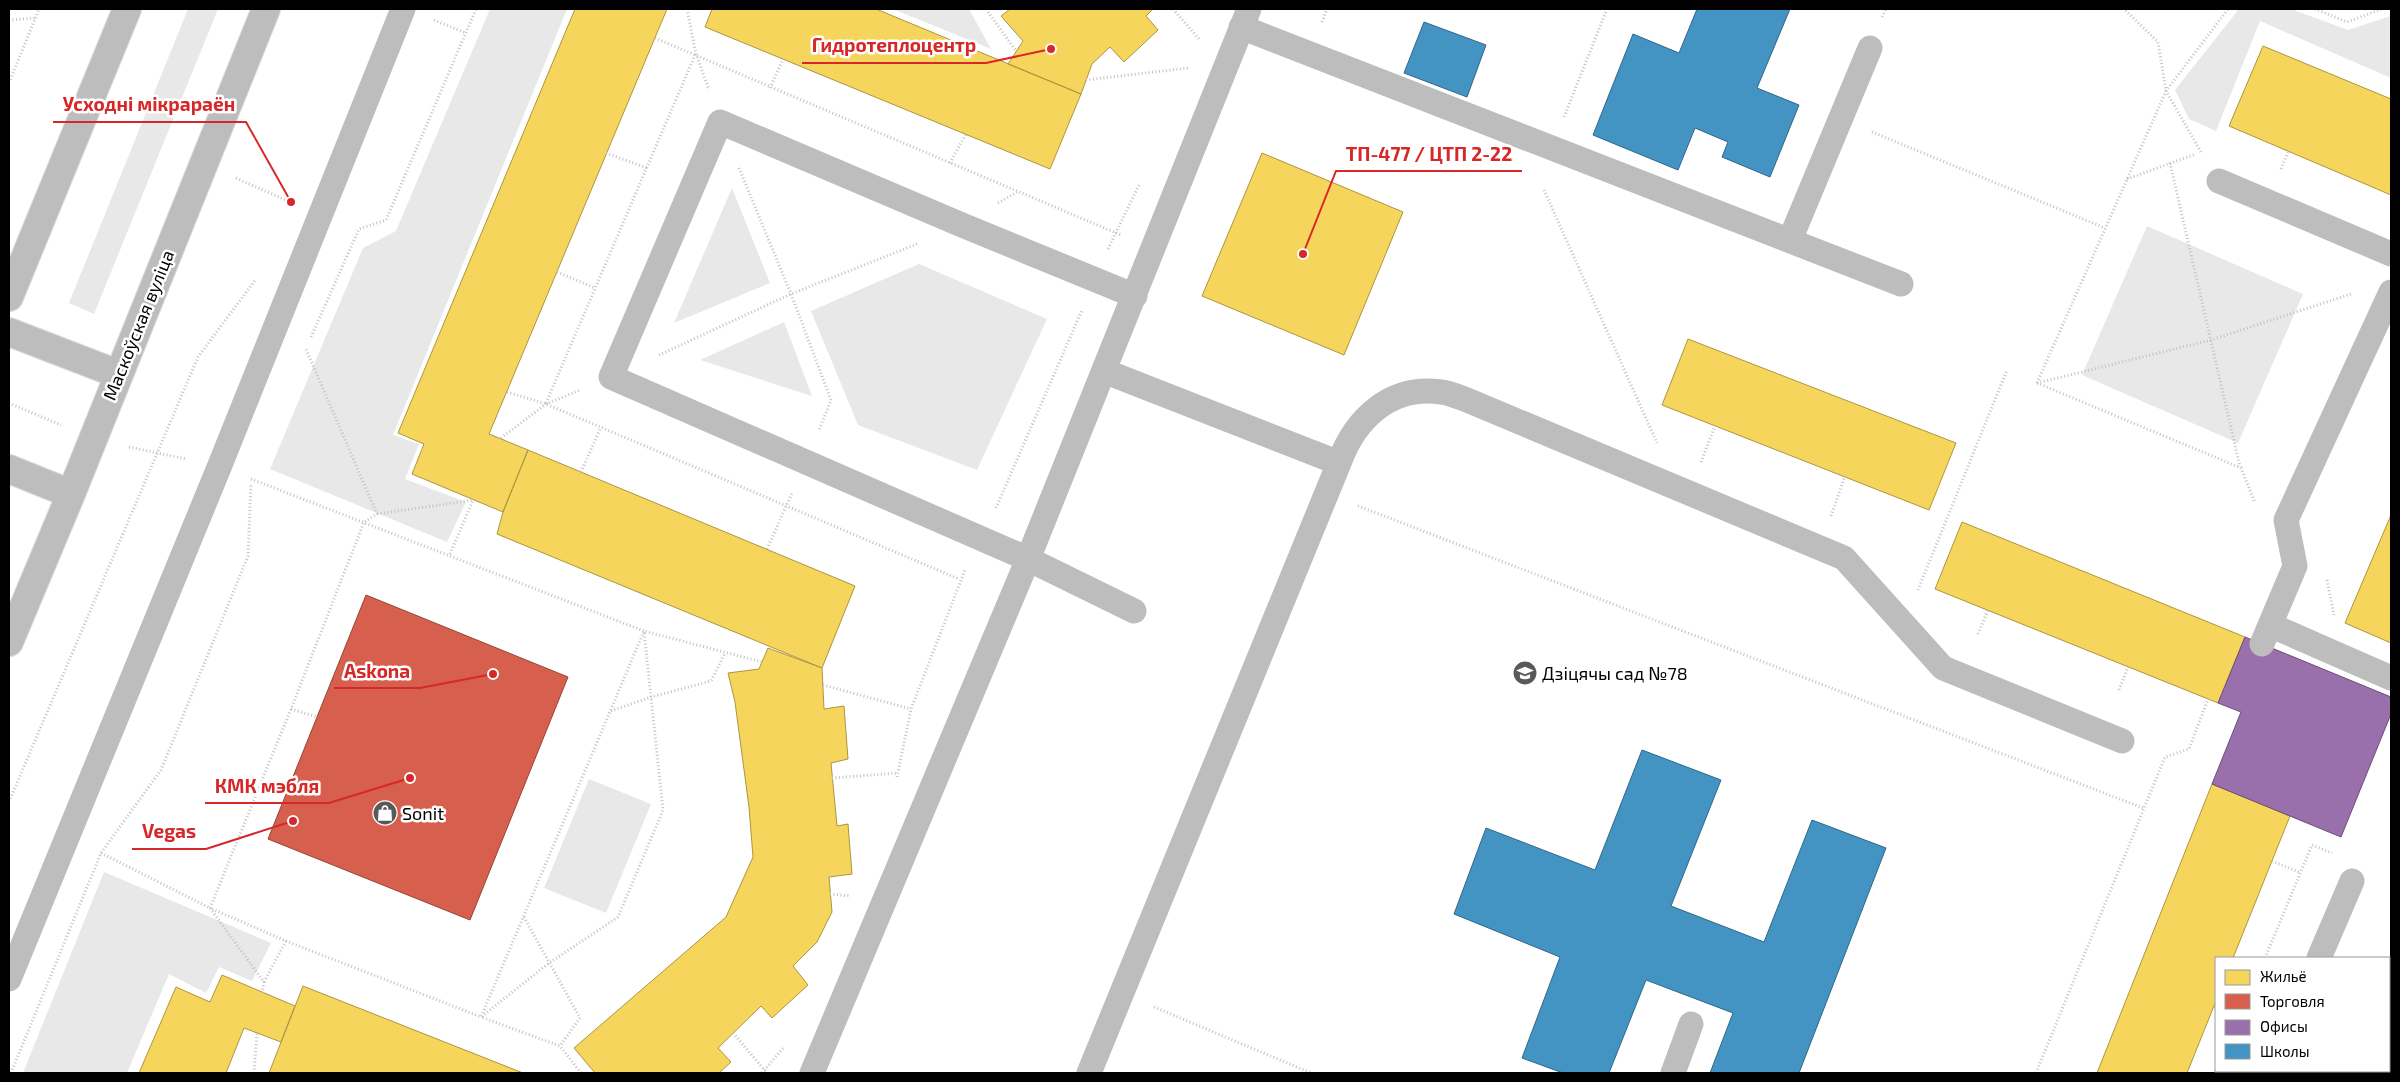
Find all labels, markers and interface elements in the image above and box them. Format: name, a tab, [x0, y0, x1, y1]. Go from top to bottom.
callout: Гидротеплоцентр	[802, 29, 986, 63]
text: Гидротеплоцентр	[812, 33, 976, 56]
callout: Усходні мікрараён	[53, 88, 246, 122]
text: Усходні мікрараён	[63, 92, 235, 115]
callout: ТП-477 / ЦТП 2-22	[1336, 137, 1522, 171]
text: ТП-477 / ЦТП 2-22	[1346, 142, 1512, 165]
street label: Маскоўская вуліца	[98, 247, 178, 403]
callout: Askona	[334, 654, 420, 688]
text: Askona	[344, 659, 410, 682]
school or university icon: Дзіцячы сад №78	[1512, 660, 1538, 686]
place label: Дзіцячы сад №78	[1542, 662, 1688, 684]
callout: КМК мэбля	[205, 769, 329, 803]
text: КМК мэбля	[215, 774, 319, 797]
shop icon: Sonit	[372, 800, 398, 826]
place label: Sonit	[402, 802, 444, 824]
callout: Vegas	[132, 815, 206, 849]
text: Vegas	[142, 819, 196, 842]
legend	[2215, 957, 2390, 1072]
text: Жильё	[2260, 967, 2307, 985]
text: Торговля	[2260, 992, 2325, 1010]
text: Офисы	[2260, 1017, 2308, 1035]
text: Школы	[2260, 1042, 2310, 1060]

